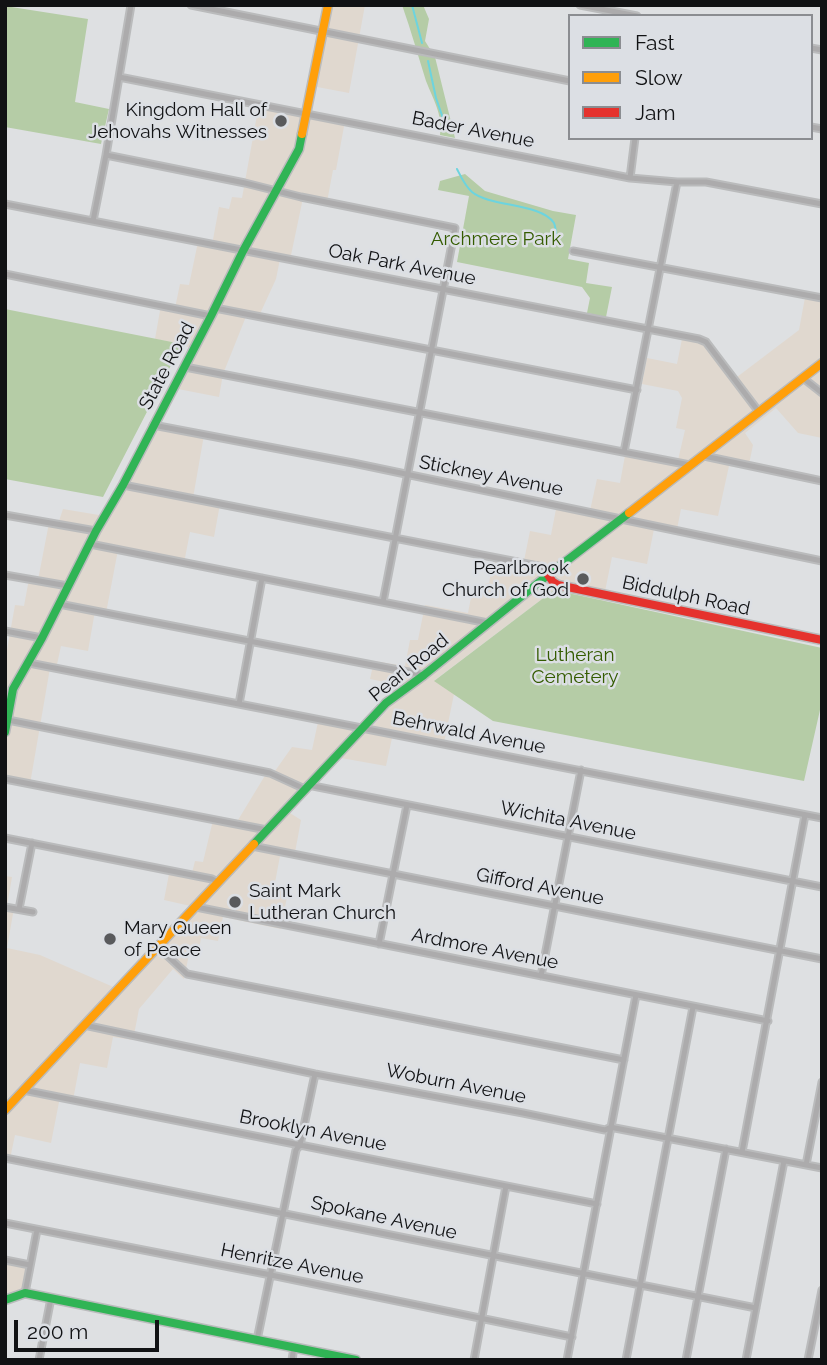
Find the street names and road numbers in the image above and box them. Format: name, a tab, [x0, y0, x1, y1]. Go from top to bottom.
street label: Bader Avenue	[410, 107, 536, 153]
street label: Oak Park Avenue	[326, 240, 478, 290]
street label: State Road	[134, 318, 200, 414]
street label: Stickney Avenue	[417, 451, 565, 501]
street label: Biddulph Road	[620, 571, 752, 621]
street label: Pearl Road	[365, 629, 453, 707]
street label: Behrwald Avenue	[390, 707, 548, 759]
street label: Wichita Avenue	[498, 797, 638, 845]
street label: Gifford Avenue	[474, 863, 606, 911]
street label: Ardmore Avenue	[410, 924, 560, 974]
street label: Woburn Avenue	[384, 1059, 528, 1109]
street label: Brooklyn Avenue	[237, 1106, 389, 1156]
street label: Spokane Avenue	[309, 1191, 459, 1245]
street label: Henritze Avenue	[219, 1239, 365, 1289]

